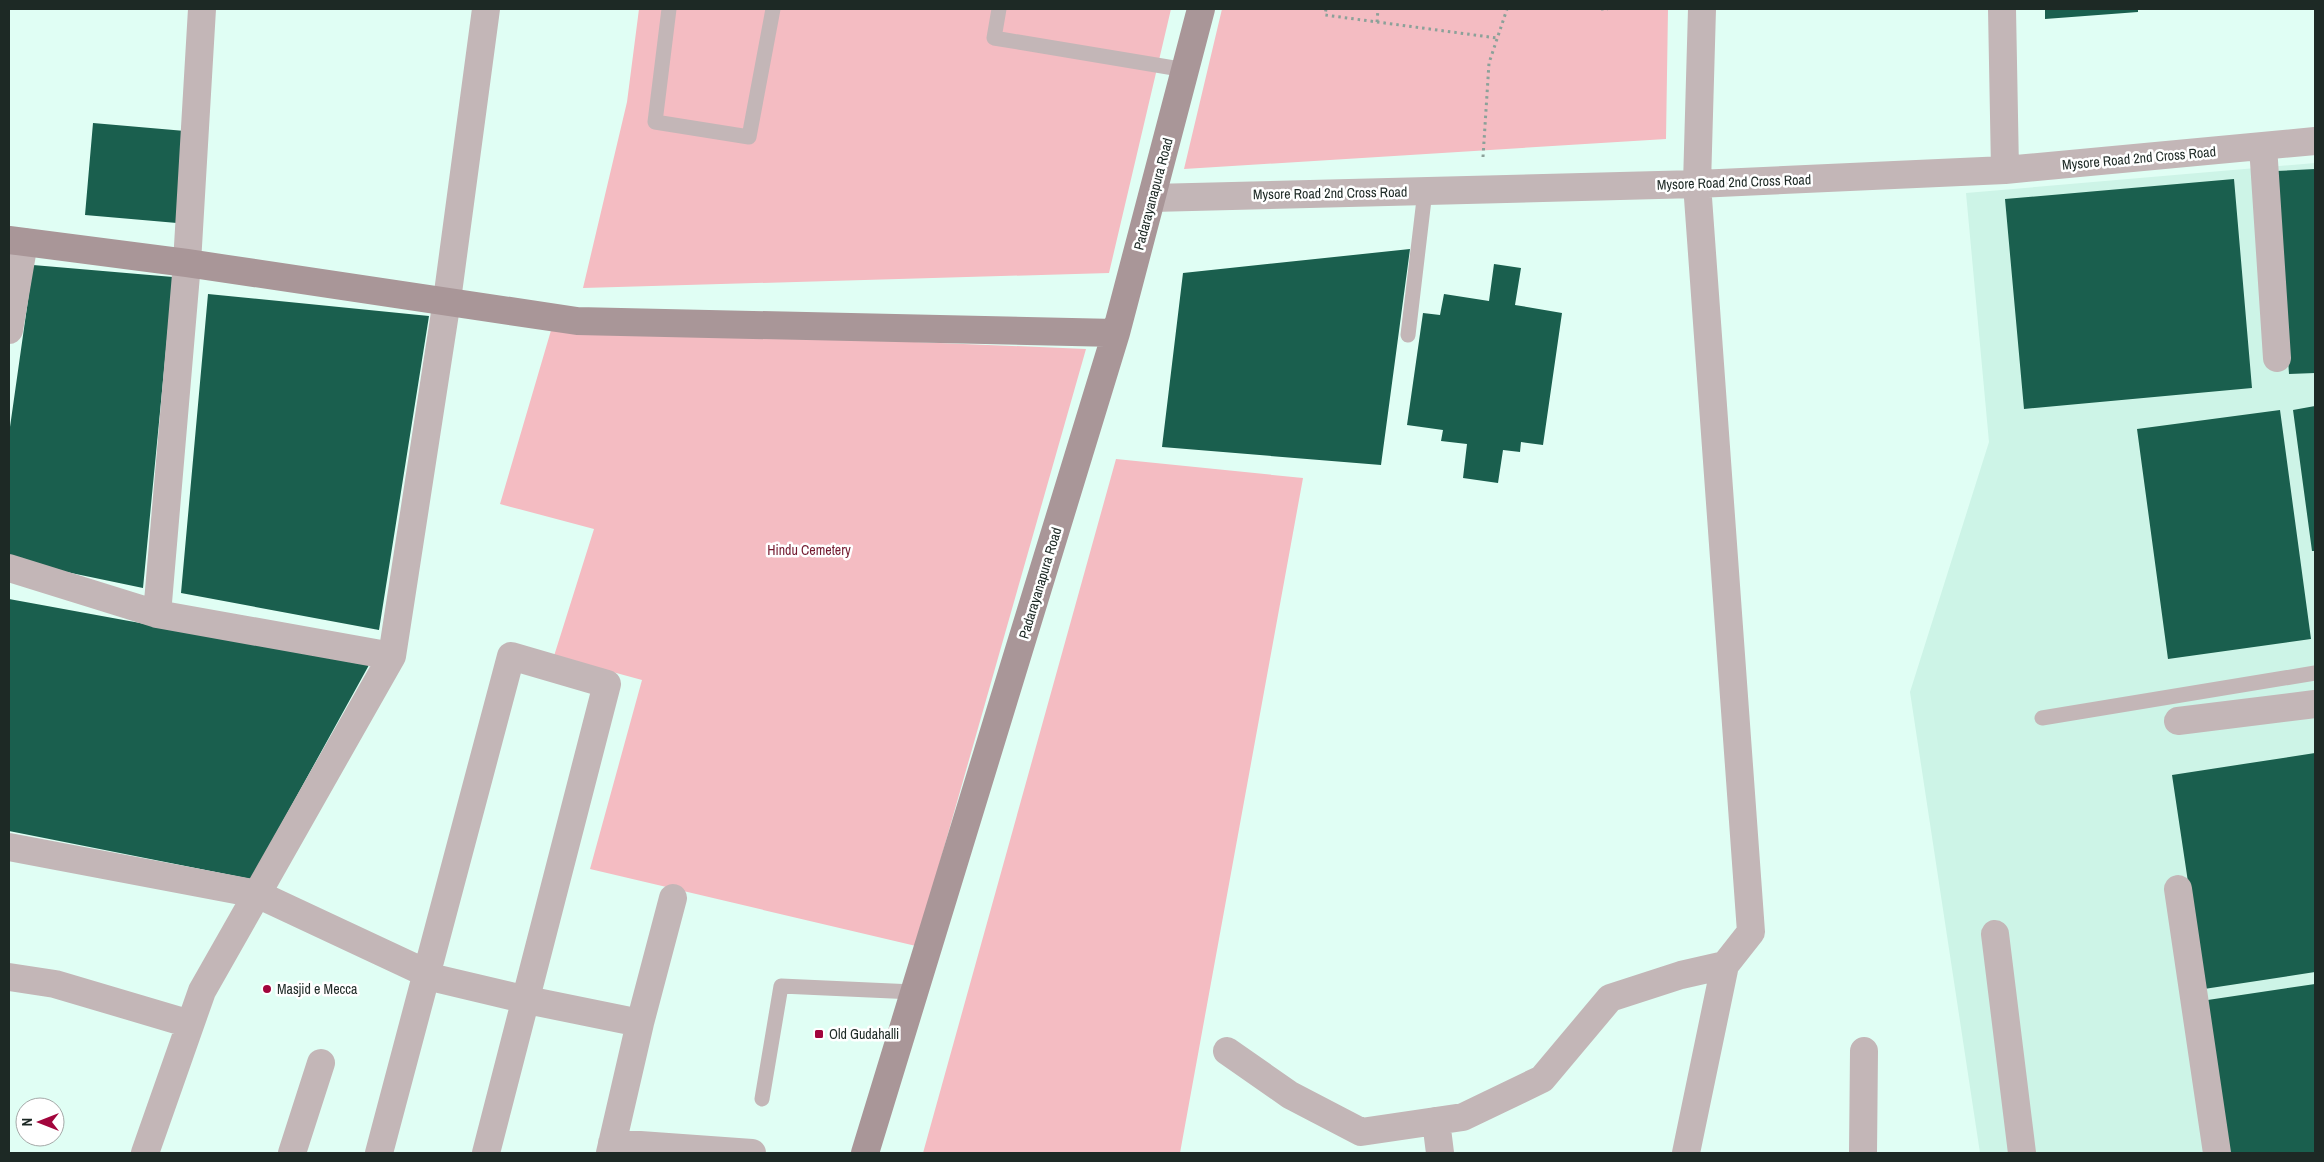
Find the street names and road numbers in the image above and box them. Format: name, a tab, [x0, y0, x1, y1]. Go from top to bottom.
street label: Padarayanapura Road	[1129, 136, 1177, 252]
street label: Mysore Road 2nd Cross Road	[2061, 142, 2217, 174]
street label: Mysore Road 2nd Cross Road	[1657, 170, 1811, 194]
street label: Mysore Road 2nd Cross Road	[1253, 183, 1407, 203]
street label: Padarayanapura Road	[1015, 525, 1065, 641]

